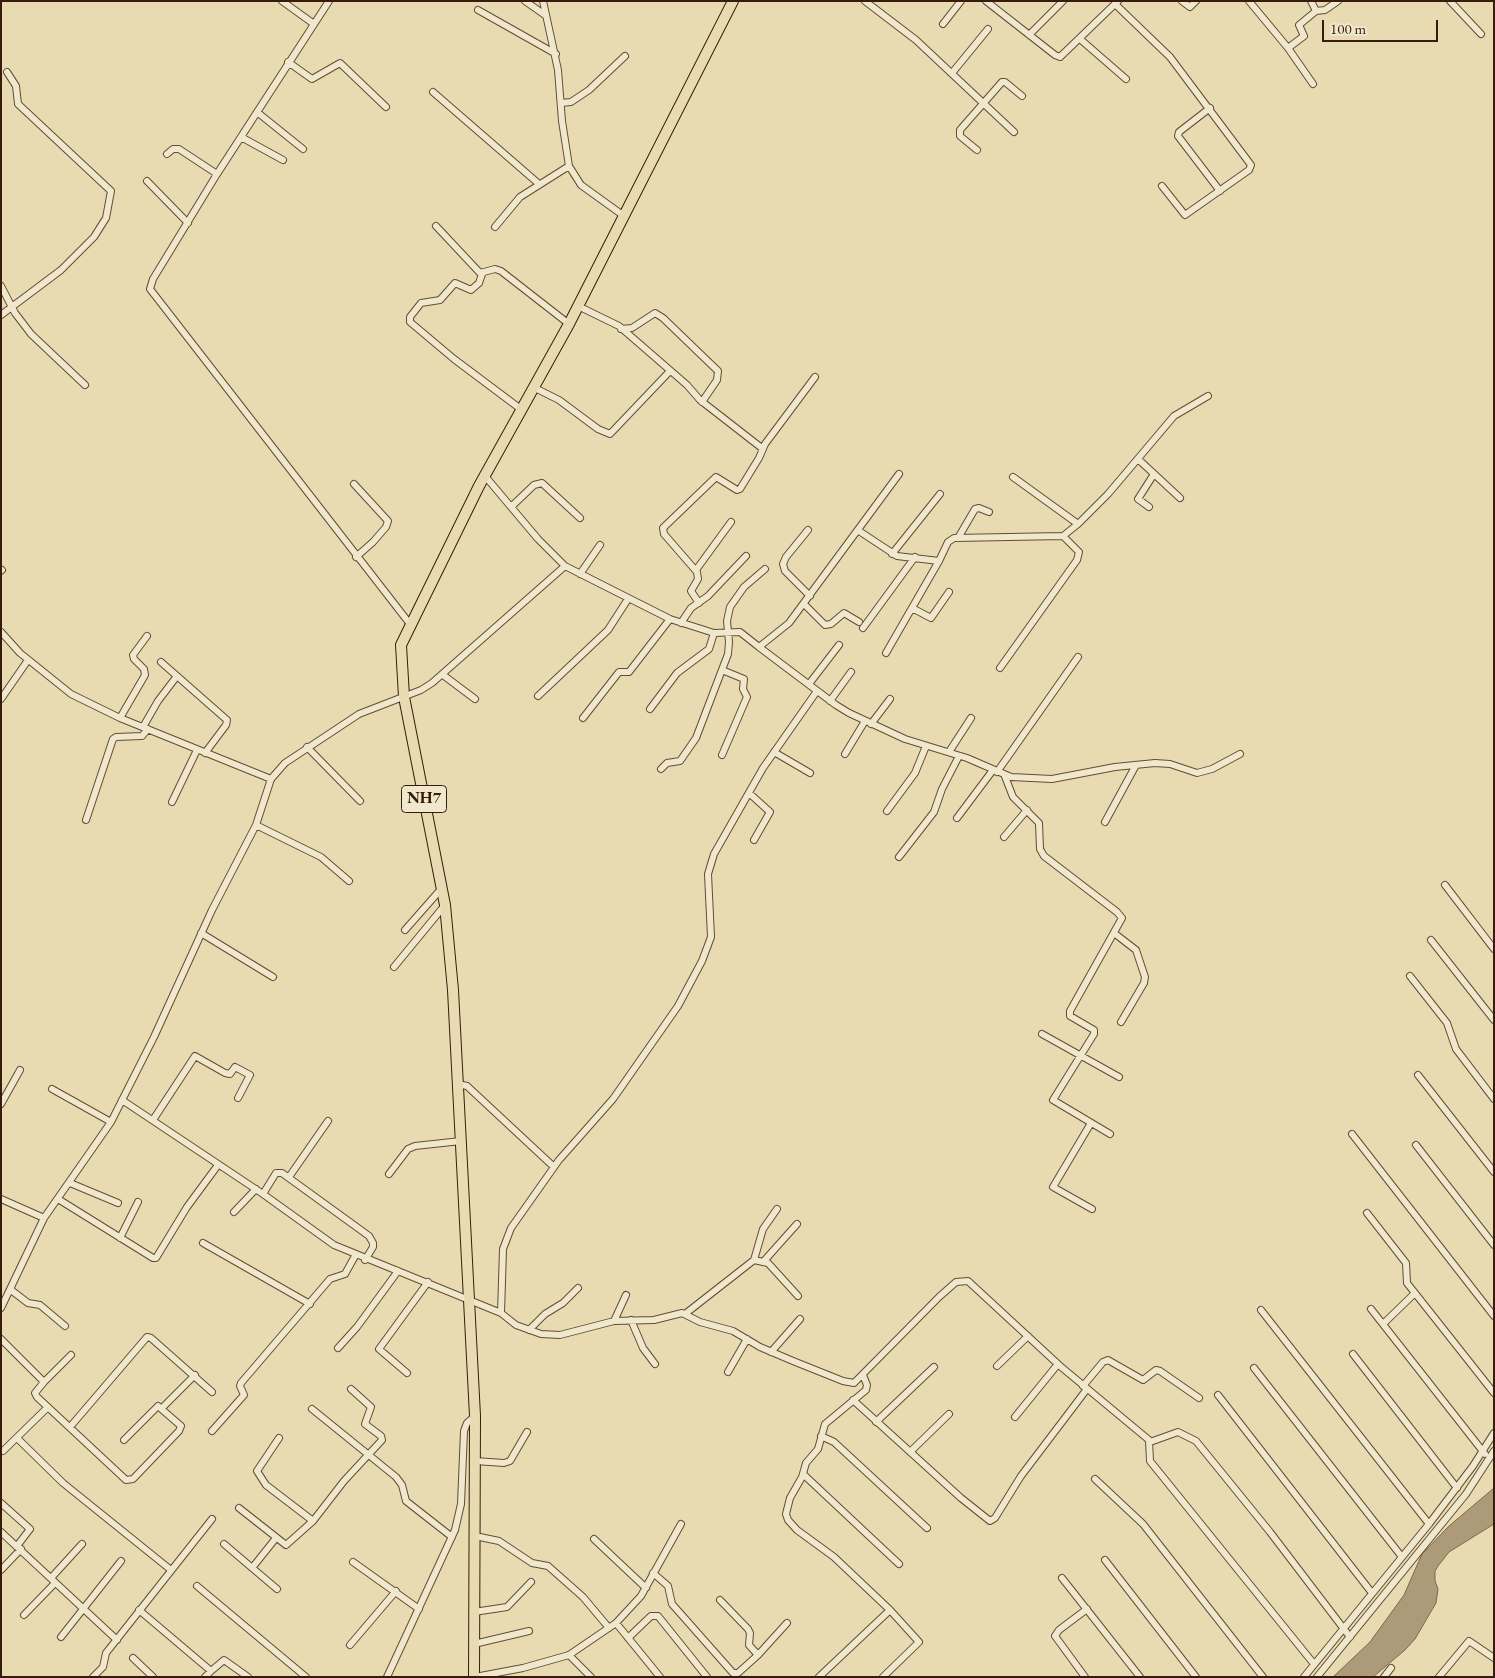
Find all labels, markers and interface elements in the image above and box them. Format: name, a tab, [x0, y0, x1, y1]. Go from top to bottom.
scale bar	[1325, 10, 1441, 42]
text: 100 m	[1330, 19, 1366, 38]
road number: NH7	[402, 786, 446, 812]

